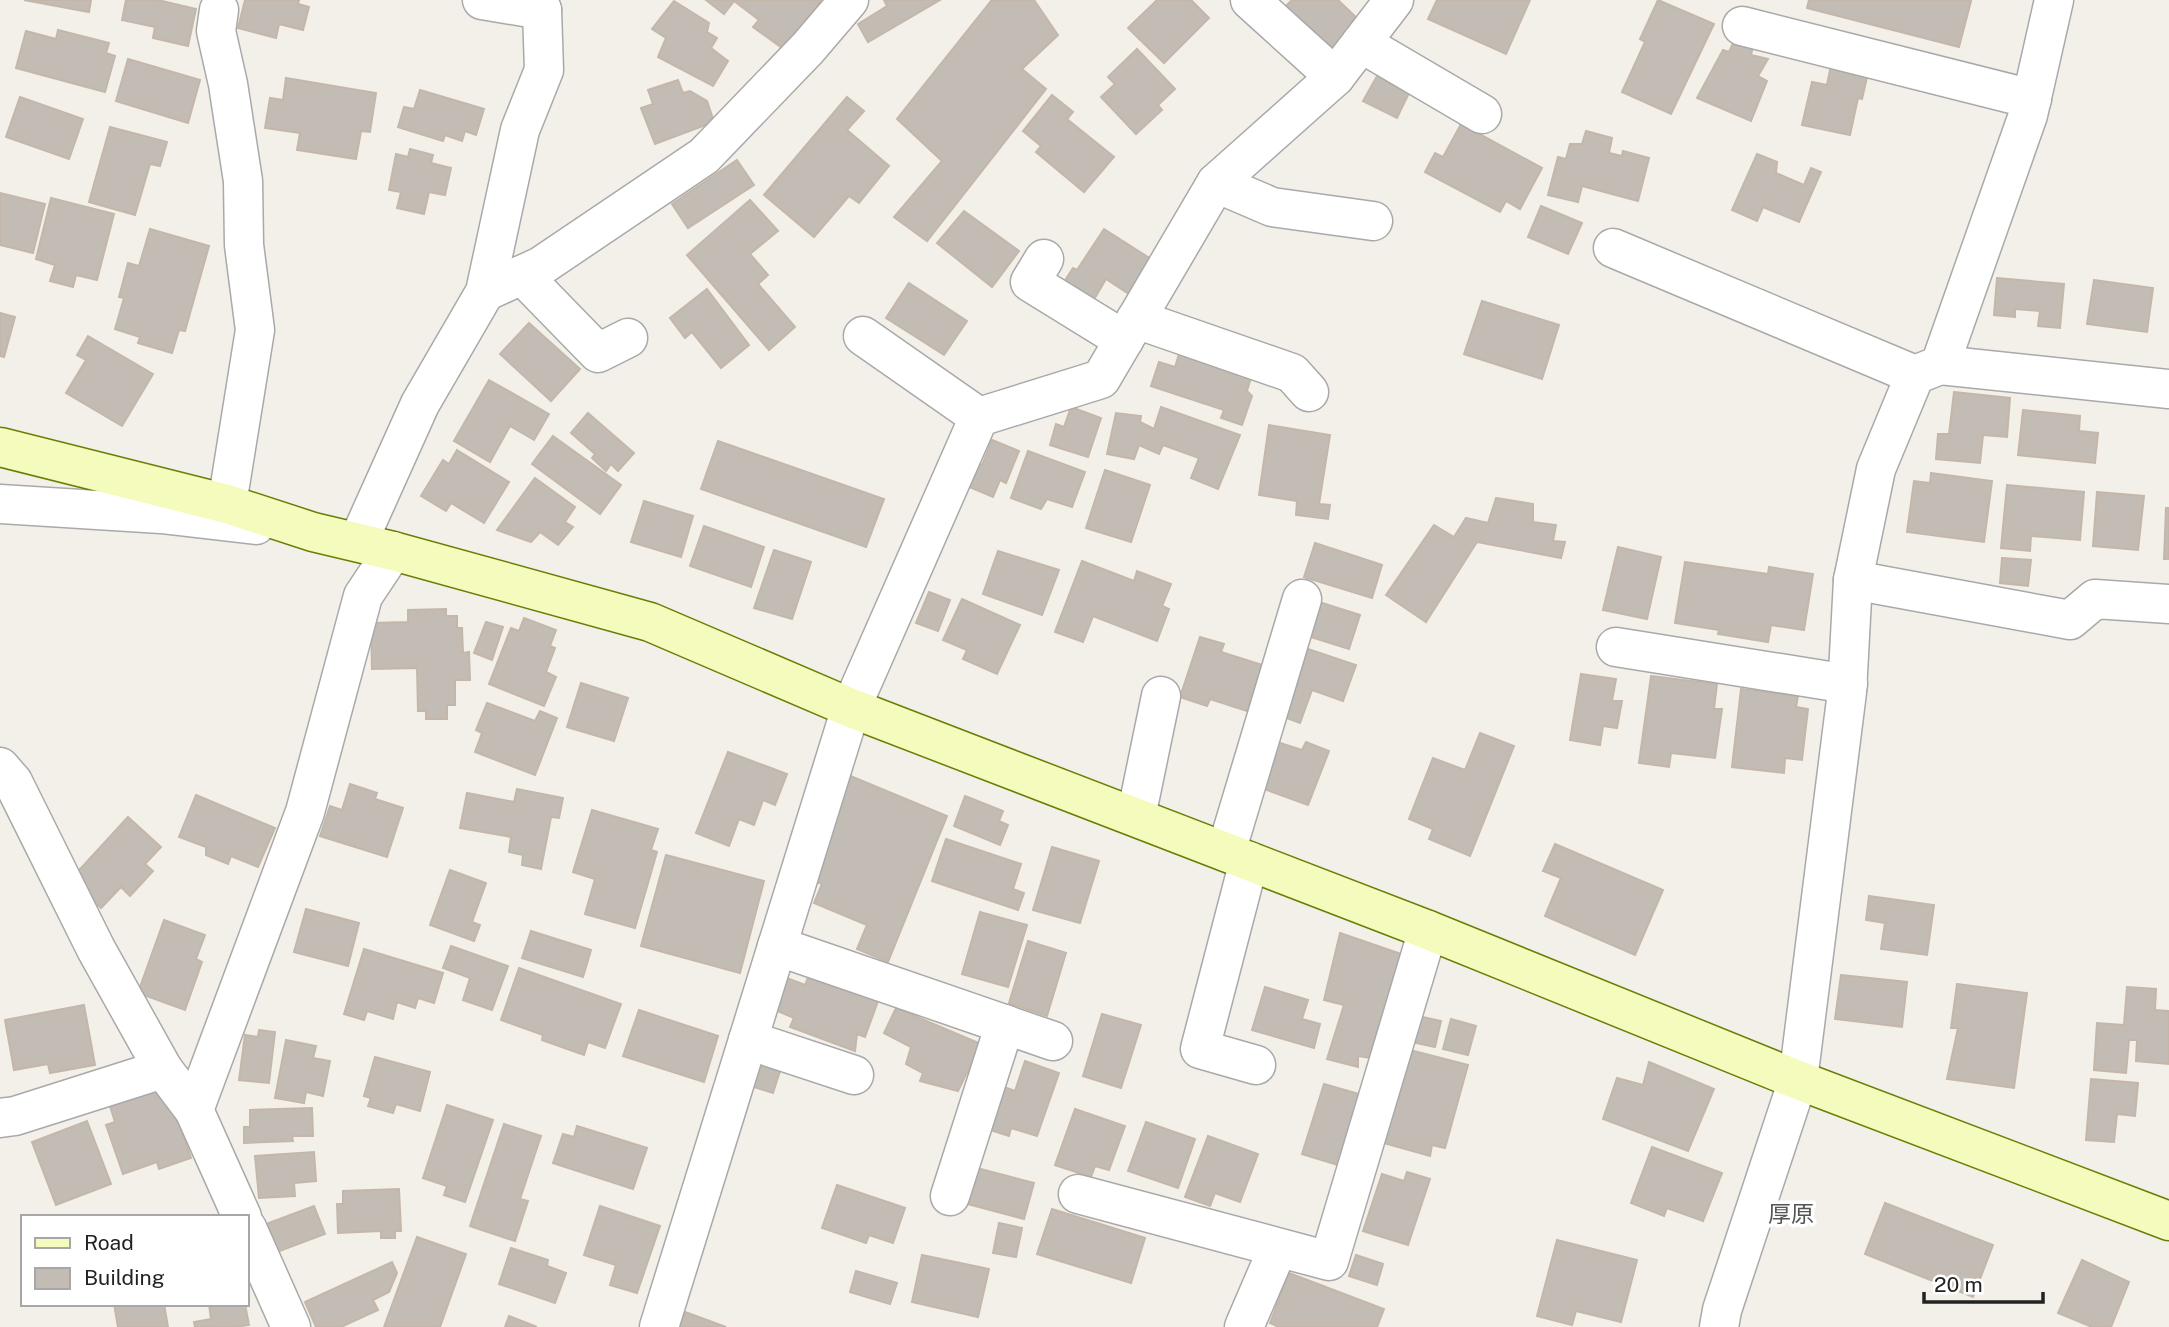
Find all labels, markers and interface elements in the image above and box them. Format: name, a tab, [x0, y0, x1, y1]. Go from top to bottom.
district label: 厚原	[1768, 1200, 1814, 1227]
legend	[21, 1215, 248, 1306]
text: Road	[84, 1230, 134, 1255]
scale bar	[1924, 1260, 2043, 1304]
text: Building	[84, 1265, 165, 1290]
text: 20 m	[1934, 1272, 1983, 1297]

